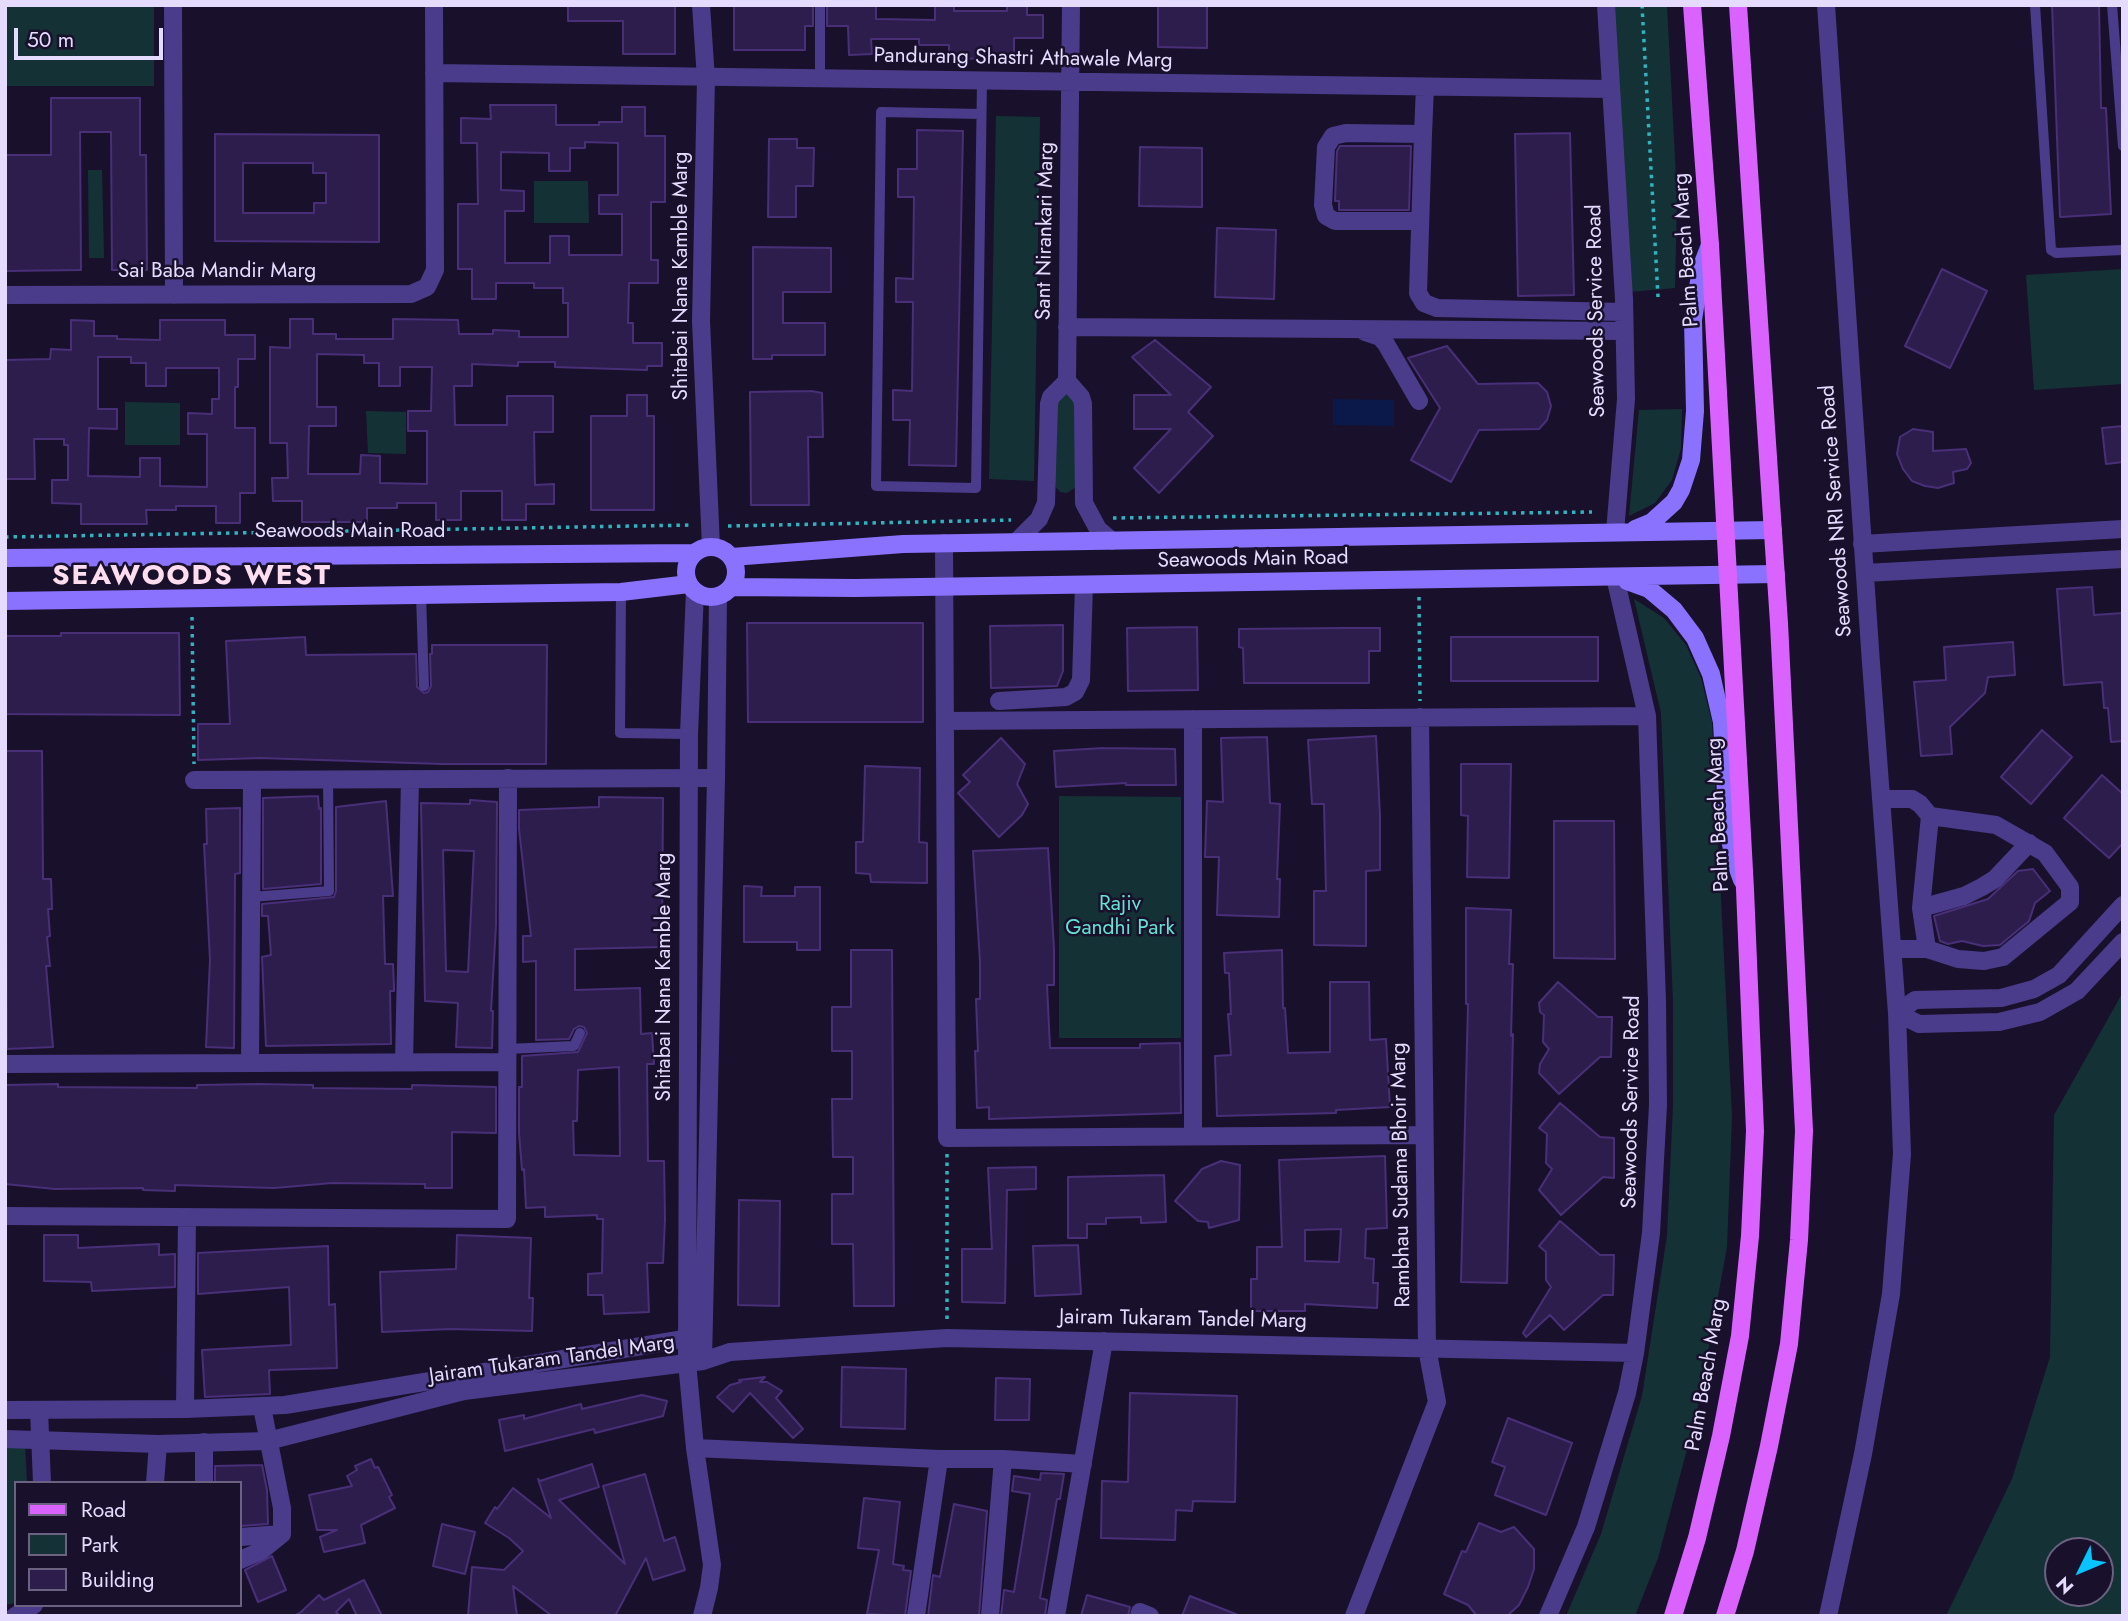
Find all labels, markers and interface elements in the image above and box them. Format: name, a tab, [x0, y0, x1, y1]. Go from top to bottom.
scale bar	[18, 14, 166, 58]
text: 50 m	[27, 25, 74, 55]
street label: Pandurang Shastri Athawale Marg	[873, 44, 1173, 74]
street label: Sant Nirankari Marg	[1032, 142, 1060, 320]
street label: Shitabai Nana Kamble Marg	[669, 152, 695, 400]
street label: Palm Beach Marg	[1669, 172, 1705, 328]
street label: Seawoods Service Road	[1583, 204, 1611, 418]
street label: Sai Baba Mandir Marg	[118, 259, 316, 285]
street label: Seawoods NRI Service Road	[1816, 384, 1858, 638]
street label: Seawoods Main Road	[254, 519, 446, 545]
street label: Seawoods Main Road	[1157, 546, 1349, 574]
district label: SEAWOODS WEST	[54, 560, 330, 594]
street label: Palm Beach Marg	[1702, 737, 1736, 893]
street label: Shitabai Nana Kamble Marg	[652, 853, 678, 1101]
park label: Rajiv Gandhi Park	[1065, 892, 1175, 942]
street label: Seawoods Service Road	[1618, 995, 1646, 1209]
street label: Rambhau Sudama Bhoir Marg	[1387, 1042, 1417, 1308]
street label: Palm Beach Marg	[1681, 1297, 1733, 1453]
street label: Jairam Tukaram Tandel Marg	[1059, 1305, 1307, 1335]
street label: Jairam Tukaram Tandel Marg	[428, 1330, 676, 1390]
legend	[14, 1481, 242, 1607]
text: Road	[81, 1495, 126, 1525]
text: Park	[81, 1530, 118, 1560]
north arrow	[2044, 1537, 2114, 1607]
text: Building	[81, 1565, 154, 1595]
text: N	[2050, 1571, 2080, 1600]

